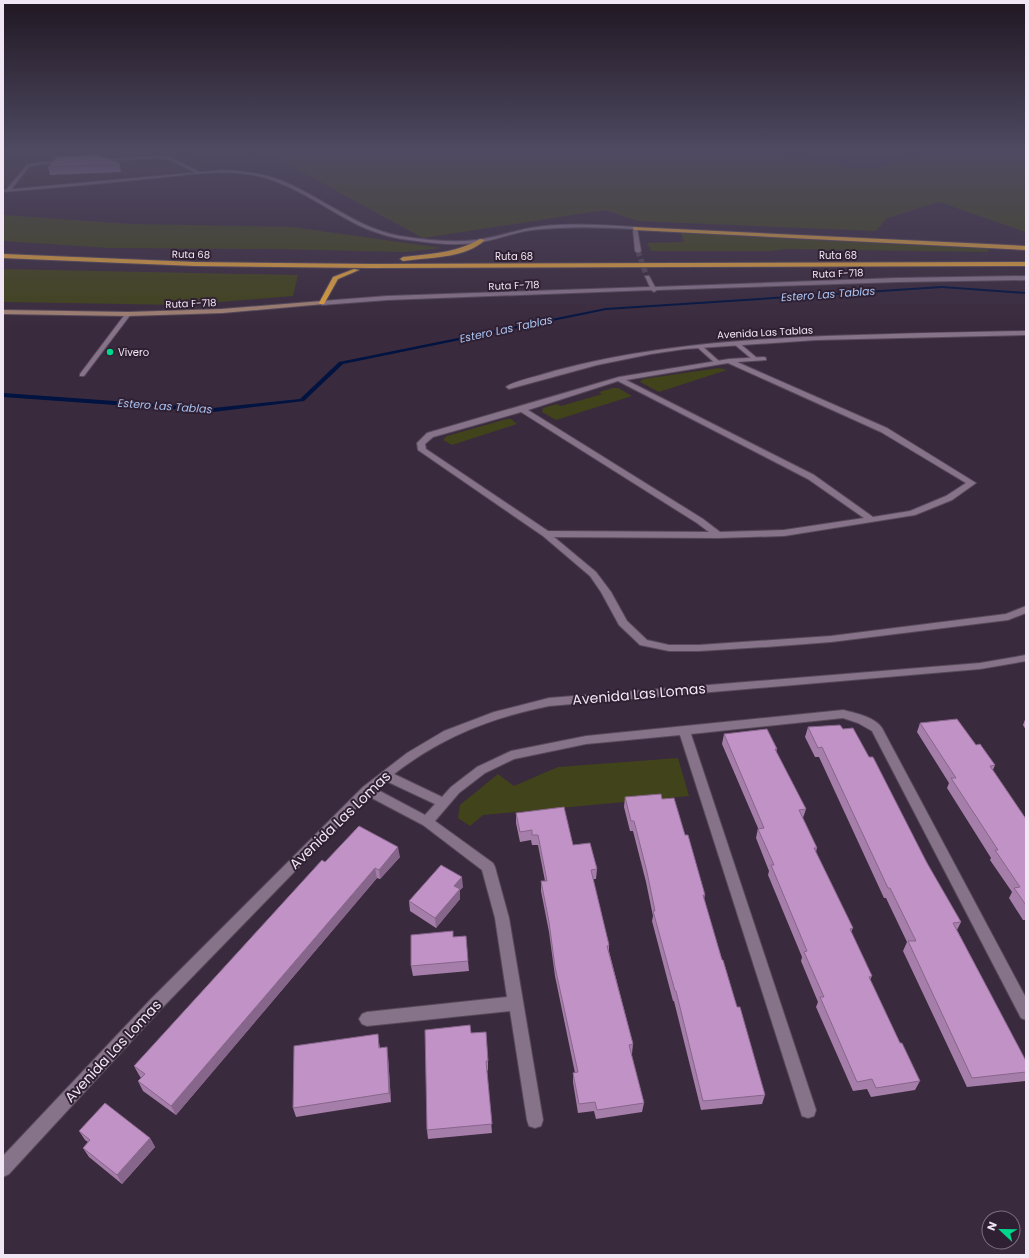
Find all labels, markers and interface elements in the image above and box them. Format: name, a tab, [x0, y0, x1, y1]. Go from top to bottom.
street label: Ruta 68	[172, 247, 210, 262]
street label: Ruta 68	[819, 248, 857, 263]
street label: Ruta 68	[495, 249, 533, 264]
street label: Ruta F-718	[812, 265, 864, 282]
street label: Ruta F-718	[488, 277, 540, 294]
water label: Estero Las Tablas	[780, 283, 876, 305]
street label: Ruta F-718	[165, 295, 217, 312]
water label: Estero Las Tablas	[458, 311, 554, 347]
street label: Avenida Las Tablas	[717, 322, 813, 342]
place label: Vivero	[118, 345, 149, 360]
marker: Vivero	[105, 347, 115, 357]
water label: Estero Las Tablas	[117, 395, 213, 417]
street label: Avenida Las Lomas	[571, 678, 707, 710]
street label: Avenida Las Lomas	[285, 766, 395, 874]
street label: Avenida Las Lomas	[60, 995, 166, 1107]
north arrow	[981, 1210, 1021, 1250]
text: N	[983, 1219, 1001, 1233]

